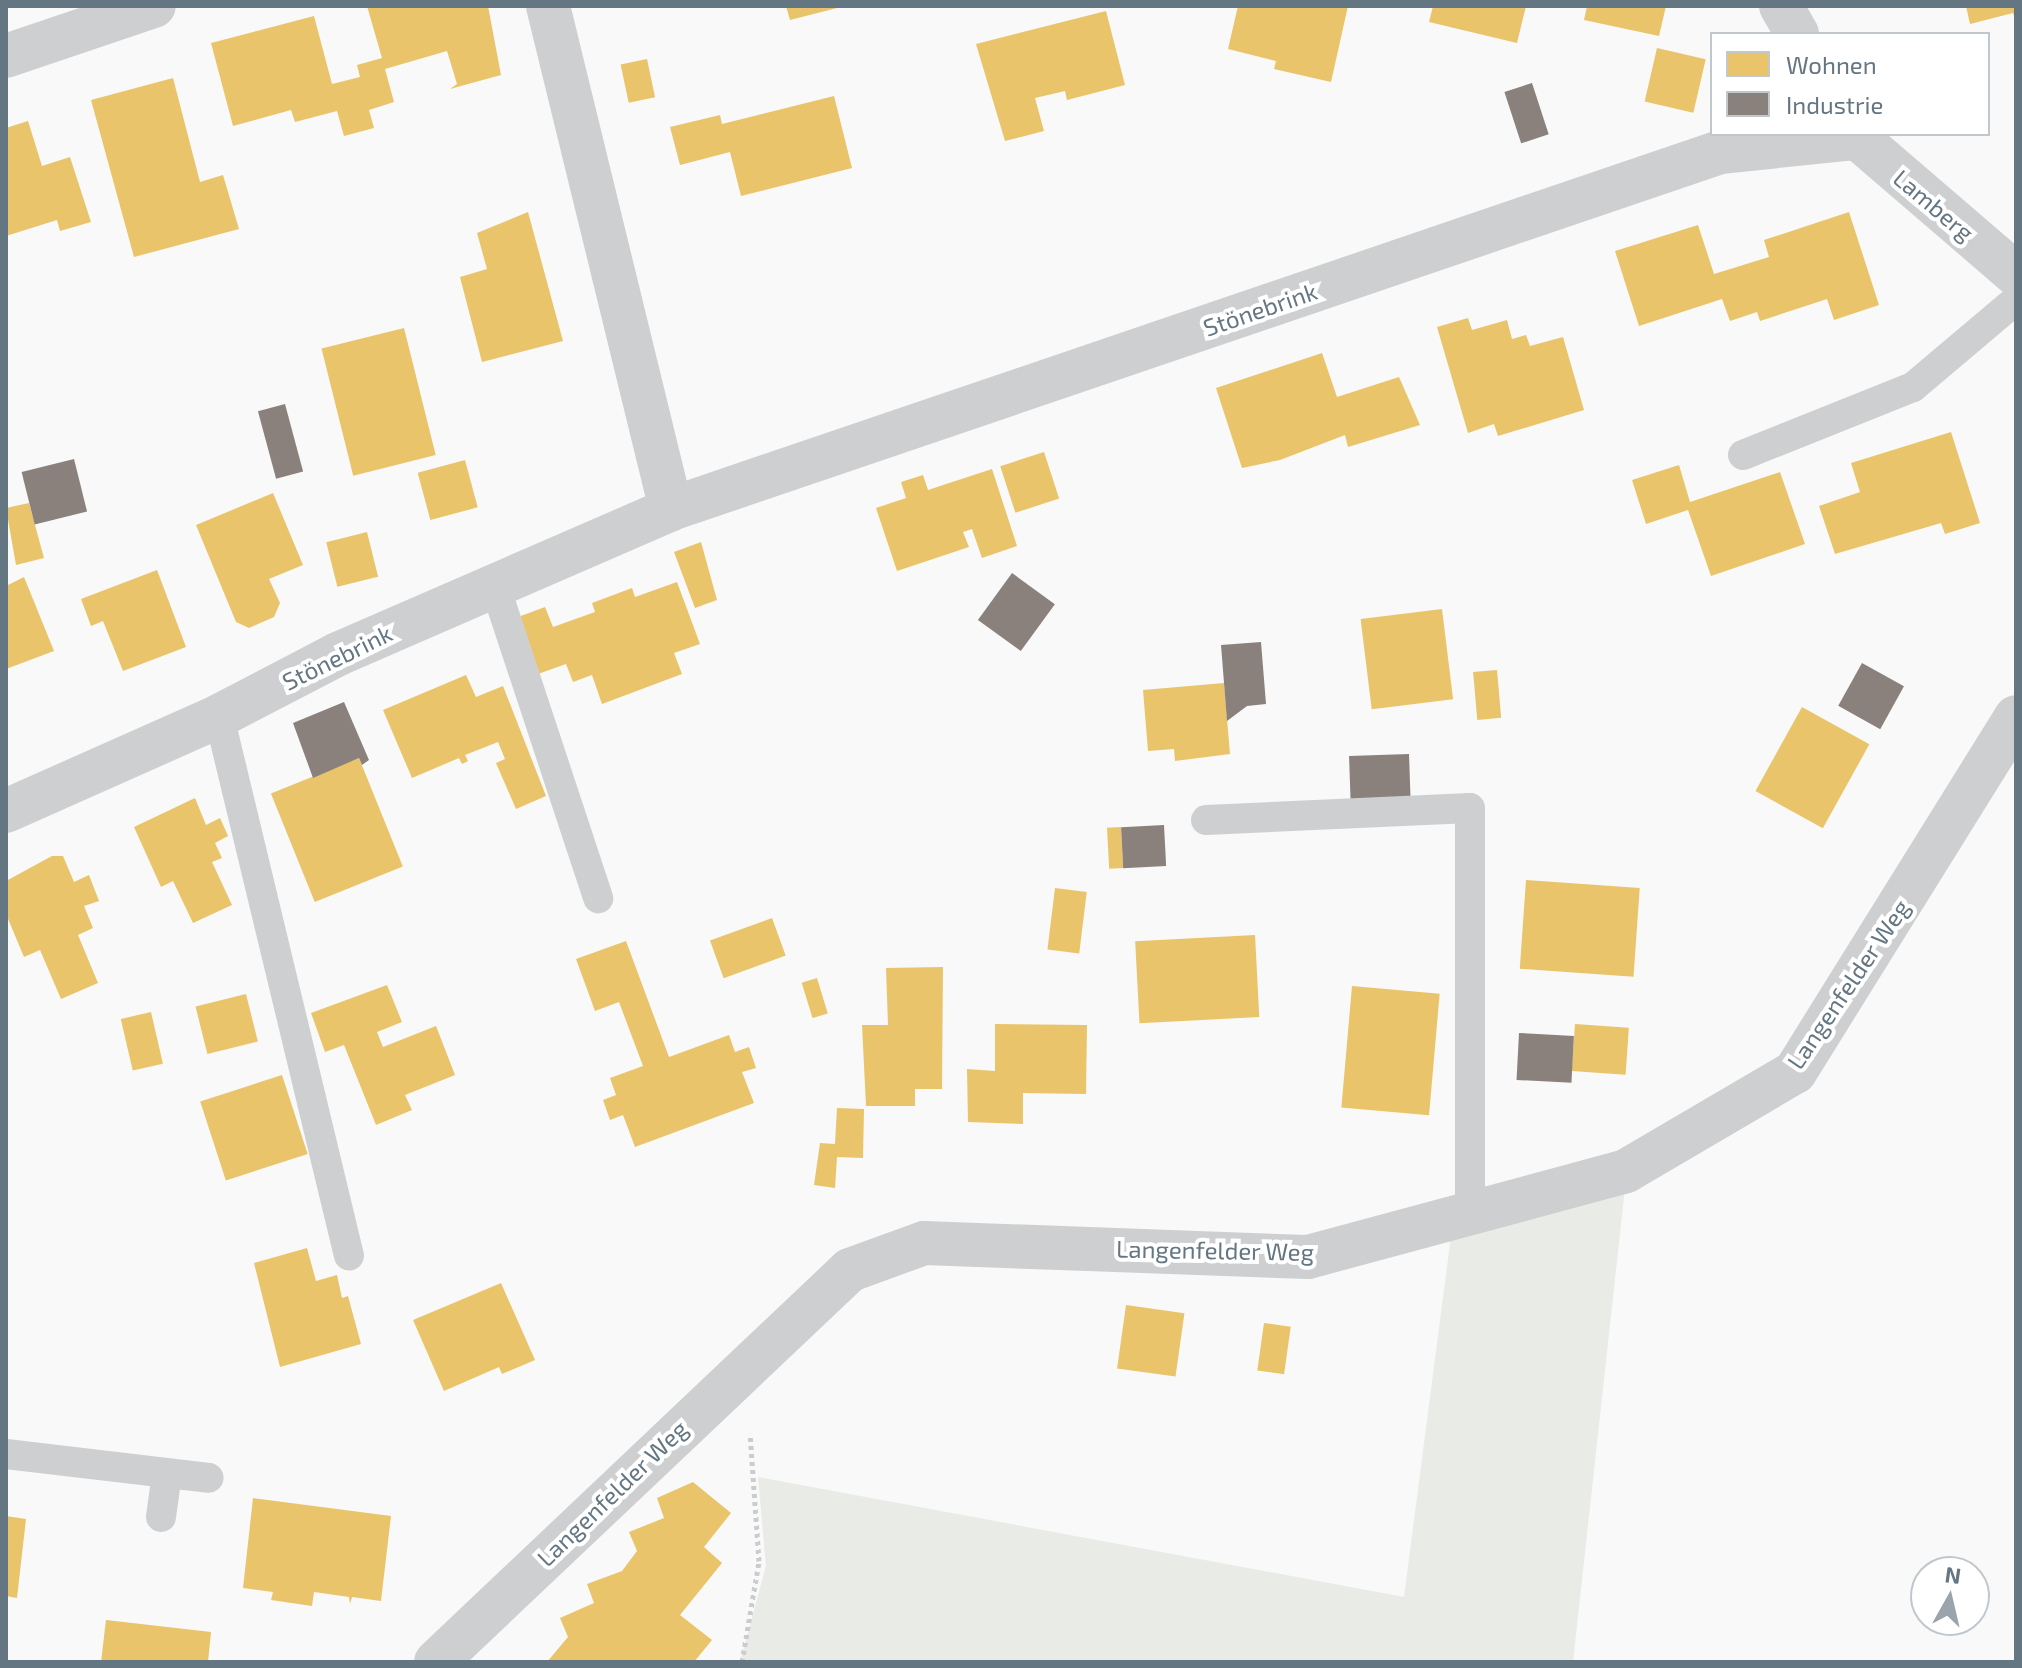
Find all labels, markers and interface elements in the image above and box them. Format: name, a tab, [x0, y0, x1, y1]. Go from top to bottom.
legend	[1710, 32, 1990, 136]
text: Wohnen	[1786, 50, 1877, 79]
text: Industrie	[1786, 90, 1883, 119]
street label: Lamberg	[1888, 163, 1980, 247]
street label: Stönebrink	[1199, 276, 1321, 342]
street label: Stönebrink	[278, 618, 396, 696]
street label: Langenfelder Weg	[1780, 894, 1916, 1074]
street label: Langenfelder Weg	[1115, 1234, 1315, 1266]
street label: Langenfelder Weg	[531, 1414, 693, 1572]
north arrow	[1910, 1556, 1990, 1636]
text: N	[1943, 1560, 1963, 1588]

